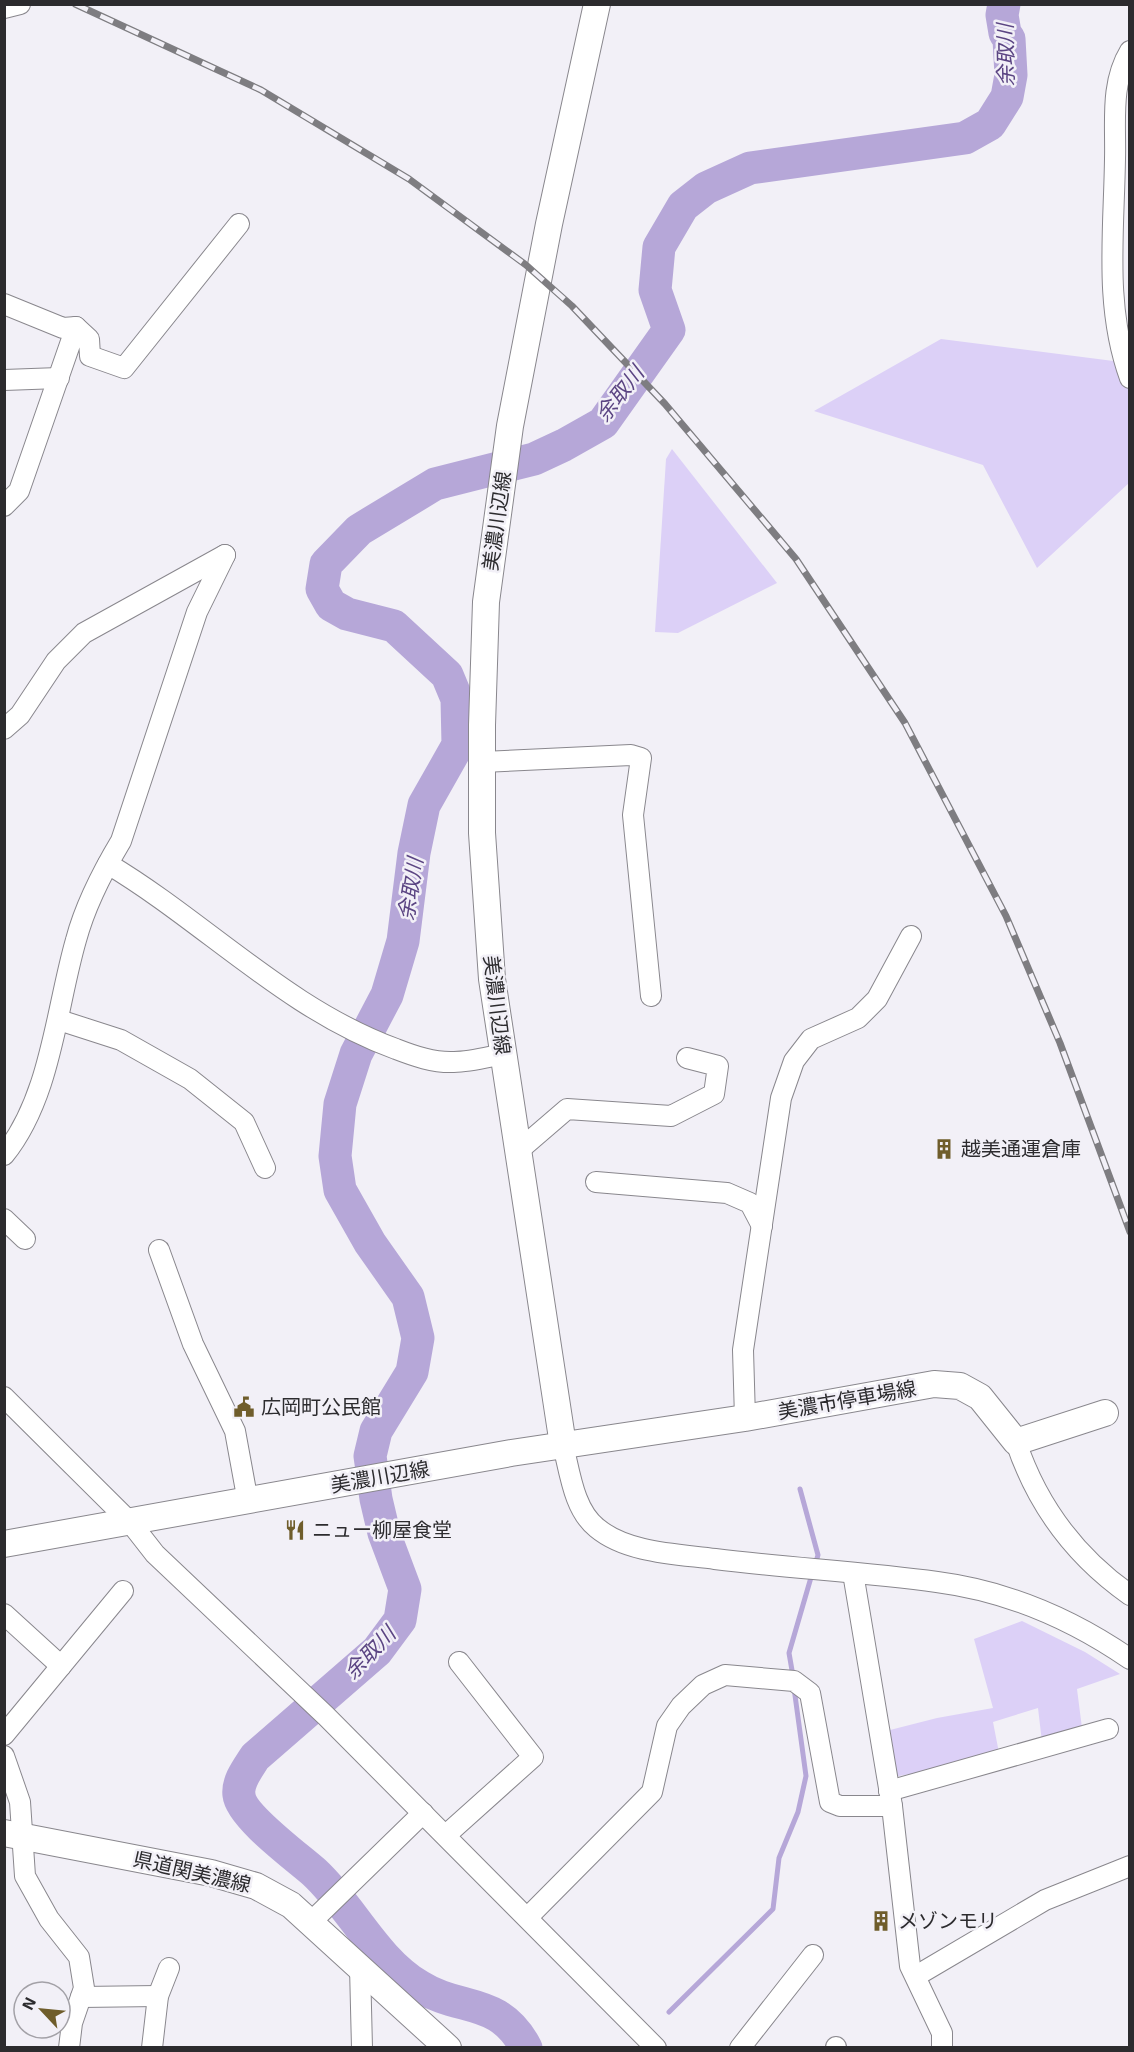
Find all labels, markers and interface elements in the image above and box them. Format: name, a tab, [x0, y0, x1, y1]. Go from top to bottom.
water label: 余取川	[991, 21, 1018, 87]
water label: 余取川	[590, 359, 649, 426]
street label: 美濃川辺線	[477, 470, 515, 572]
water label: 余取川	[392, 854, 427, 922]
street label: 美濃川辺線	[480, 954, 516, 1056]
place label: 越美通運倉庫	[961, 1136, 1081, 1160]
building icon: 越美通運倉庫	[932, 1137, 956, 1161]
street label: 美濃市停車場線	[776, 1375, 918, 1423]
place label: 広岡町公民館	[261, 1394, 381, 1418]
public building icon: 広岡町公民館	[232, 1395, 256, 1419]
street label: 美濃川辺線	[329, 1456, 431, 1497]
place label: ニュー柳屋食堂	[312, 1517, 452, 1541]
restaurant icon: ニュー柳屋食堂	[283, 1518, 307, 1542]
water label: 余取川	[338, 1619, 401, 1683]
street label: 県道関美濃線	[131, 1846, 253, 1896]
place label: メゾンモリ	[898, 1908, 998, 1932]
building icon: メゾンモリ	[869, 1909, 893, 1933]
north arrow	[12, 1980, 72, 2040]
text: N	[17, 1994, 39, 2013]

